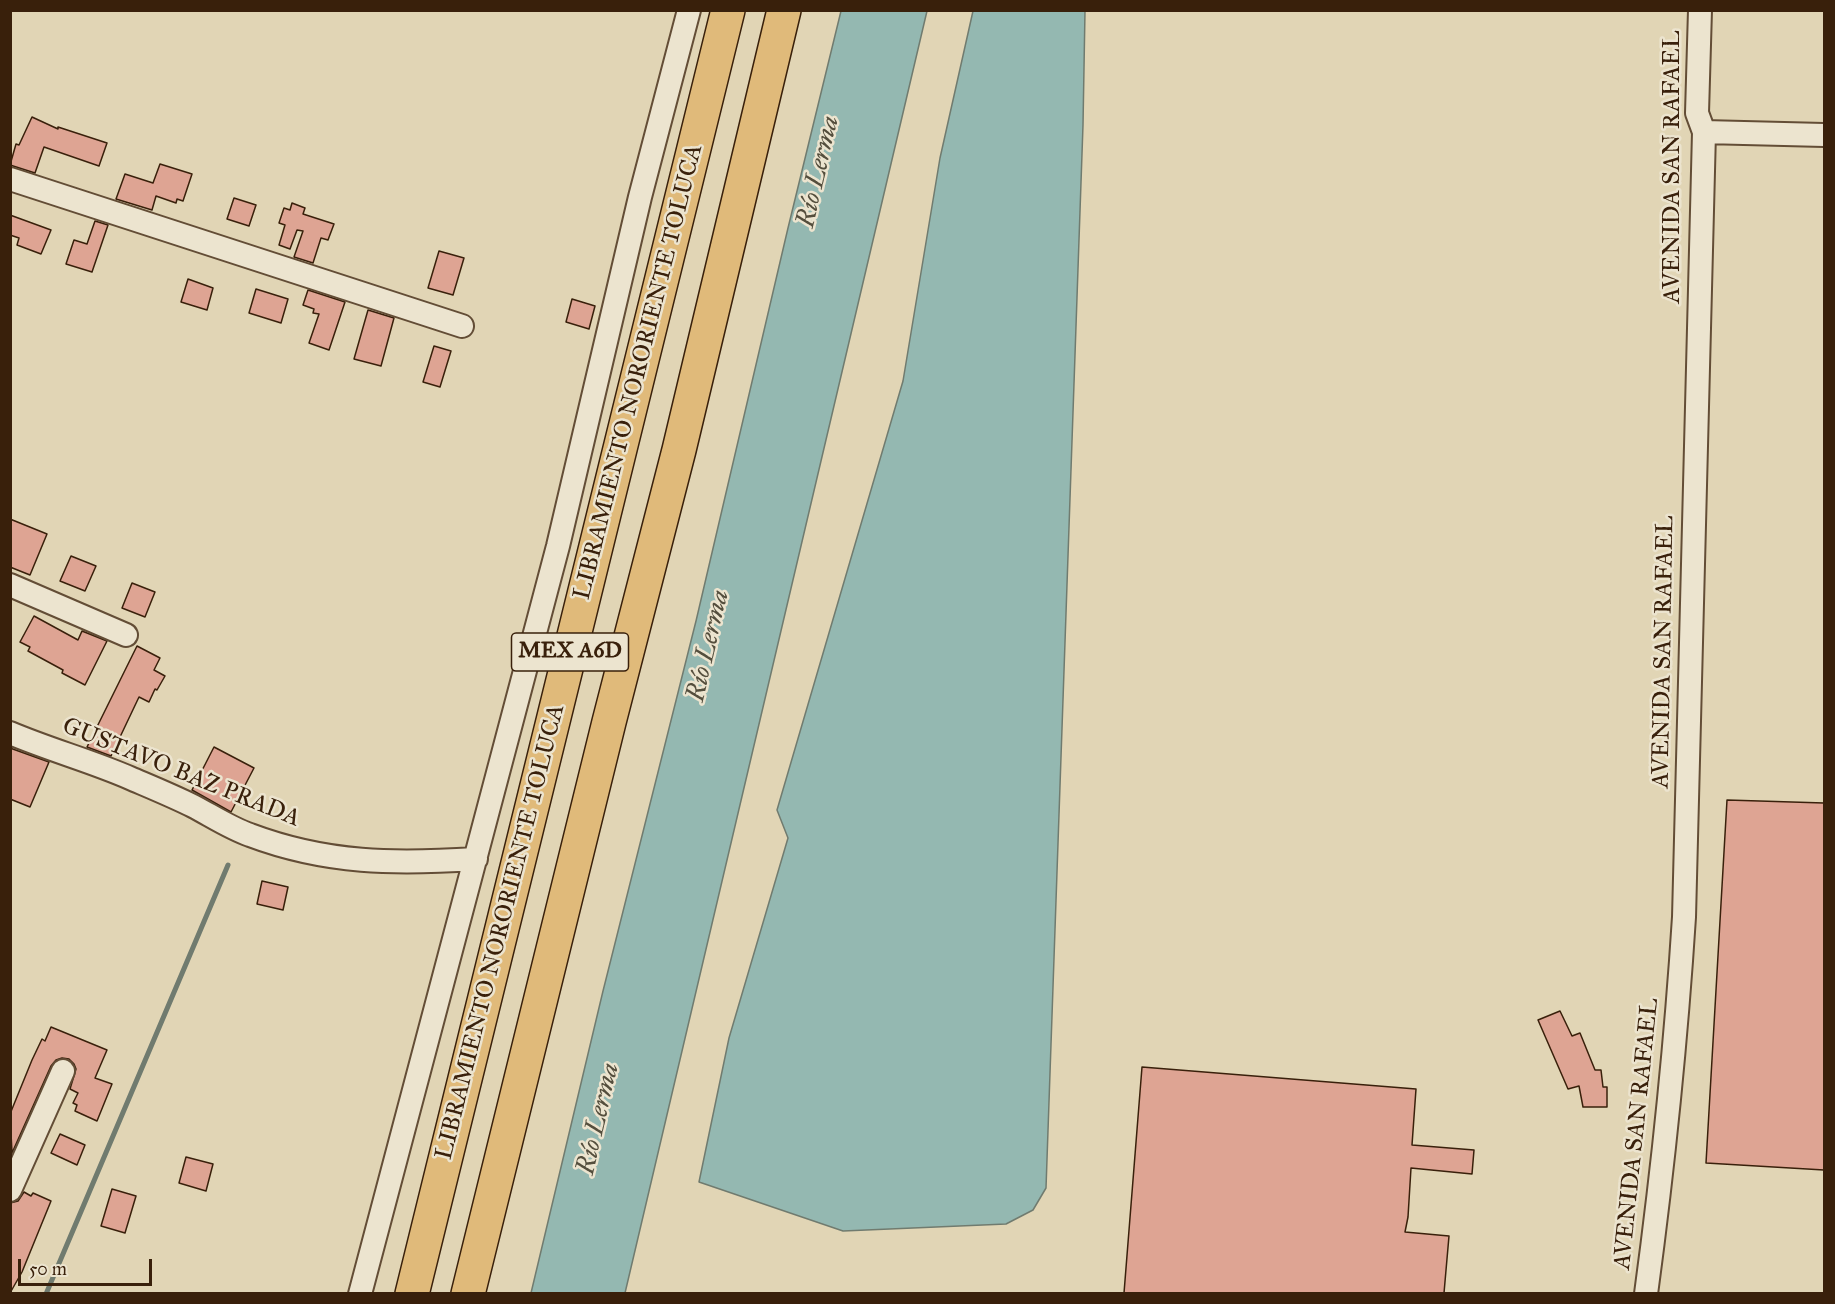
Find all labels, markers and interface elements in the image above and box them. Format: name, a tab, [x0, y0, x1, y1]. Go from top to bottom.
street label: AVENIDA SAN RAFAEL	[1659, 31, 1687, 303]
water label: Río Lerma	[791, 113, 847, 231]
street label: LIBRAMIENTO NORORIENTE TOLUCA	[568, 141, 710, 603]
street label: AVENIDA SAN RAFAEL	[1647, 515, 1681, 789]
water label: Río Lerma	[681, 587, 737, 705]
road number: MEX A6D	[512, 633, 628, 671]
street label: LIBRAMIENTO NORORIENTE TOLUCA	[430, 701, 572, 1163]
street label: GUSTAVO BAZ PRADA	[58, 712, 304, 834]
street label: AVENIDA SAN RAFAEL	[1608, 997, 1666, 1271]
water label: Río Lerma	[571, 1060, 627, 1178]
scale bar	[21, 1247, 154, 1285]
text: 50 m	[29, 1258, 67, 1280]

